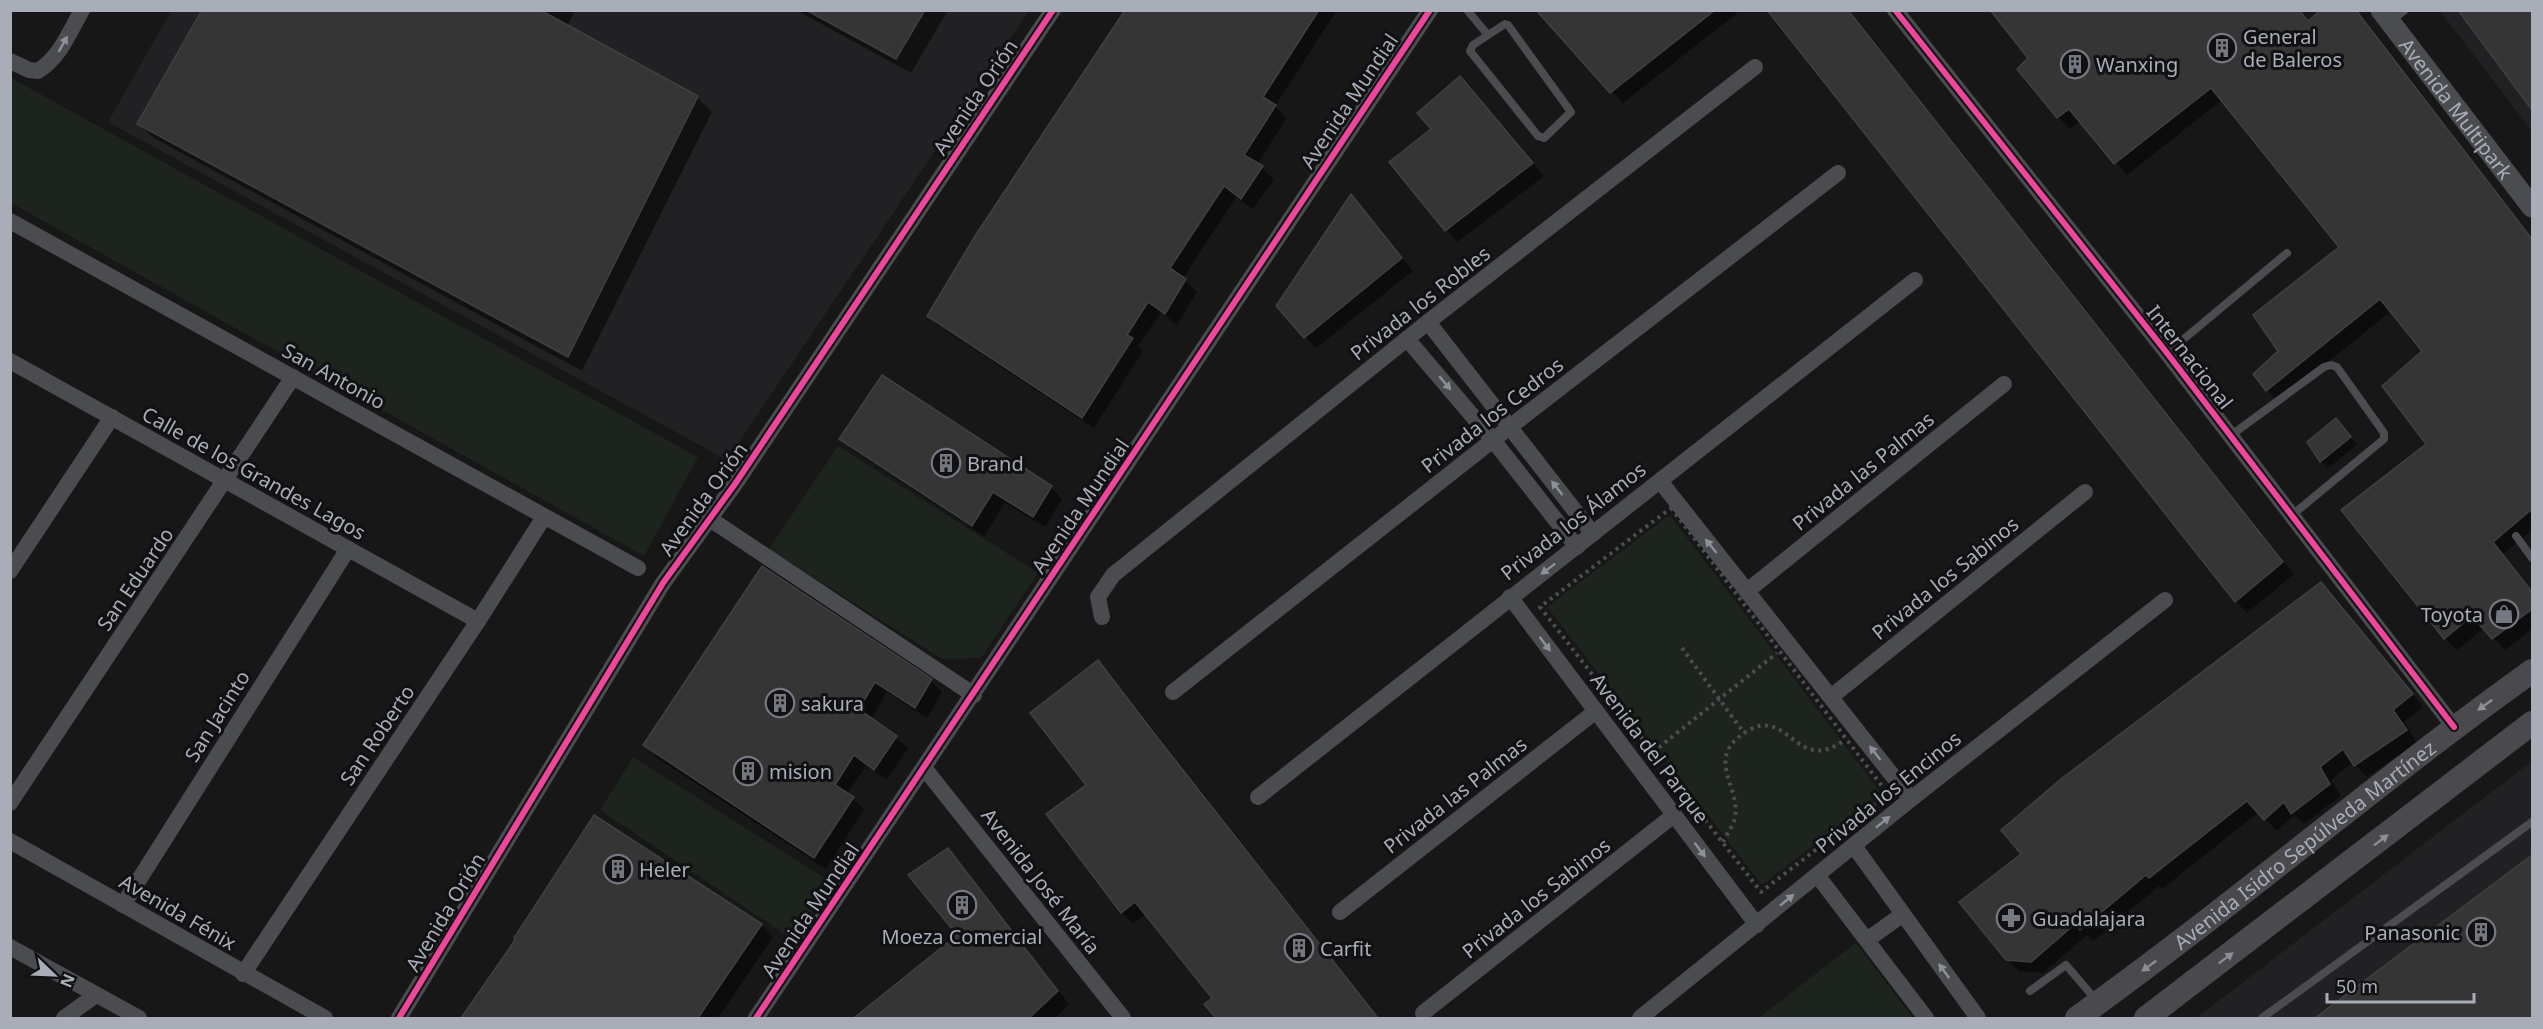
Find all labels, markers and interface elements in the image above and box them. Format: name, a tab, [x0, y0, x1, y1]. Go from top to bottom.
place label: General de Baleros	[2243, 23, 2342, 73]
street label: Avenida Mundial	[1294, 28, 1404, 174]
building icon: General de Baleros	[2206, 32, 2238, 64]
street label: Avenida Multipark	[2394, 32, 2519, 185]
street label: Avenida Orión	[926, 34, 1024, 160]
one-way arrow	[58, 35, 68, 52]
building icon: Wanxing	[2059, 48, 2091, 80]
place label: Wanxing	[2096, 51, 2178, 78]
street label: Privada los Robles	[1344, 240, 1496, 366]
street label: Internacional	[2141, 299, 2239, 415]
street label: San Antonio	[278, 337, 390, 415]
street label: Privada los Cedros	[1415, 351, 1569, 479]
one-way arrow	[1438, 375, 1451, 390]
street label: Calle de los Grandes Lagos	[137, 400, 371, 546]
street label: Privada las Palmas	[1787, 406, 1939, 536]
street label: Avenida Mundial	[1025, 433, 1135, 579]
street label: Avenida Orión	[653, 437, 753, 561]
building icon: Brand	[930, 447, 962, 479]
place label: Brand	[967, 450, 1024, 477]
street label: Privada los Álamos	[1495, 456, 1651, 586]
one-way arrow	[1551, 480, 1564, 496]
street label: Privada los Sabinos	[1866, 510, 2024, 646]
street label: San Eduardo	[91, 522, 179, 636]
one-way arrow	[1705, 538, 1717, 553]
one-way arrow	[1540, 562, 1555, 574]
shop icon: Toyota	[2488, 598, 2520, 630]
place label: Toyota	[2421, 601, 2483, 628]
one-way arrow	[1539, 635, 1551, 651]
street label: San Jacinto	[178, 665, 256, 767]
street label: Avenida del Parque	[1585, 667, 1715, 829]
street label: San Roberto	[334, 680, 420, 790]
building icon: sakura	[764, 687, 796, 719]
place label: sakura	[801, 690, 864, 717]
one-way arrow	[2478, 699, 2494, 711]
street label: Privada los Encinos	[1810, 725, 1966, 859]
street label: Privada las Palmas	[1378, 731, 1532, 859]
street label: Avenida Isidro Sepúlveda Martínez	[2168, 734, 2441, 955]
one-way arrow	[1869, 745, 1882, 761]
building icon: mision	[732, 755, 764, 787]
place label: mision	[769, 758, 832, 785]
street label: Avenida José María	[976, 803, 1106, 959]
one-way arrow	[1875, 817, 1890, 829]
street label: Privada los Sabinos	[1456, 832, 1616, 964]
one-way arrow	[2373, 833, 2389, 846]
street label: Avenida Mundial	[755, 837, 865, 983]
one-way arrow	[1694, 841, 1706, 857]
street label: Avenida Orión	[399, 848, 491, 976]
building icon: Heler	[602, 853, 634, 885]
place label: Heler	[639, 856, 690, 883]
street label: Avenida Fénix	[115, 868, 241, 956]
building icon: Moeza Comercial	[946, 889, 978, 921]
one-way arrow	[1779, 894, 1795, 907]
pharmacy icon: Guadalajara	[1995, 902, 2027, 934]
place label: Guadalajara	[2032, 905, 2146, 932]
building icon: Panasonic	[2465, 916, 2497, 948]
place label: Panasonic	[2364, 919, 2460, 946]
place label: Moeza Comercial	[882, 923, 1042, 950]
building icon: Carfit	[1283, 932, 1315, 964]
place label: Carfit	[1320, 935, 1371, 962]
north arrow	[24, 945, 84, 1005]
one-way arrow	[2218, 952, 2233, 964]
one-way arrow	[2141, 960, 2157, 972]
one-way arrow	[1938, 963, 1950, 978]
scale bar	[2327, 966, 2474, 1004]
text: N	[55, 971, 80, 991]
text: 50 m	[2336, 974, 2378, 998]

